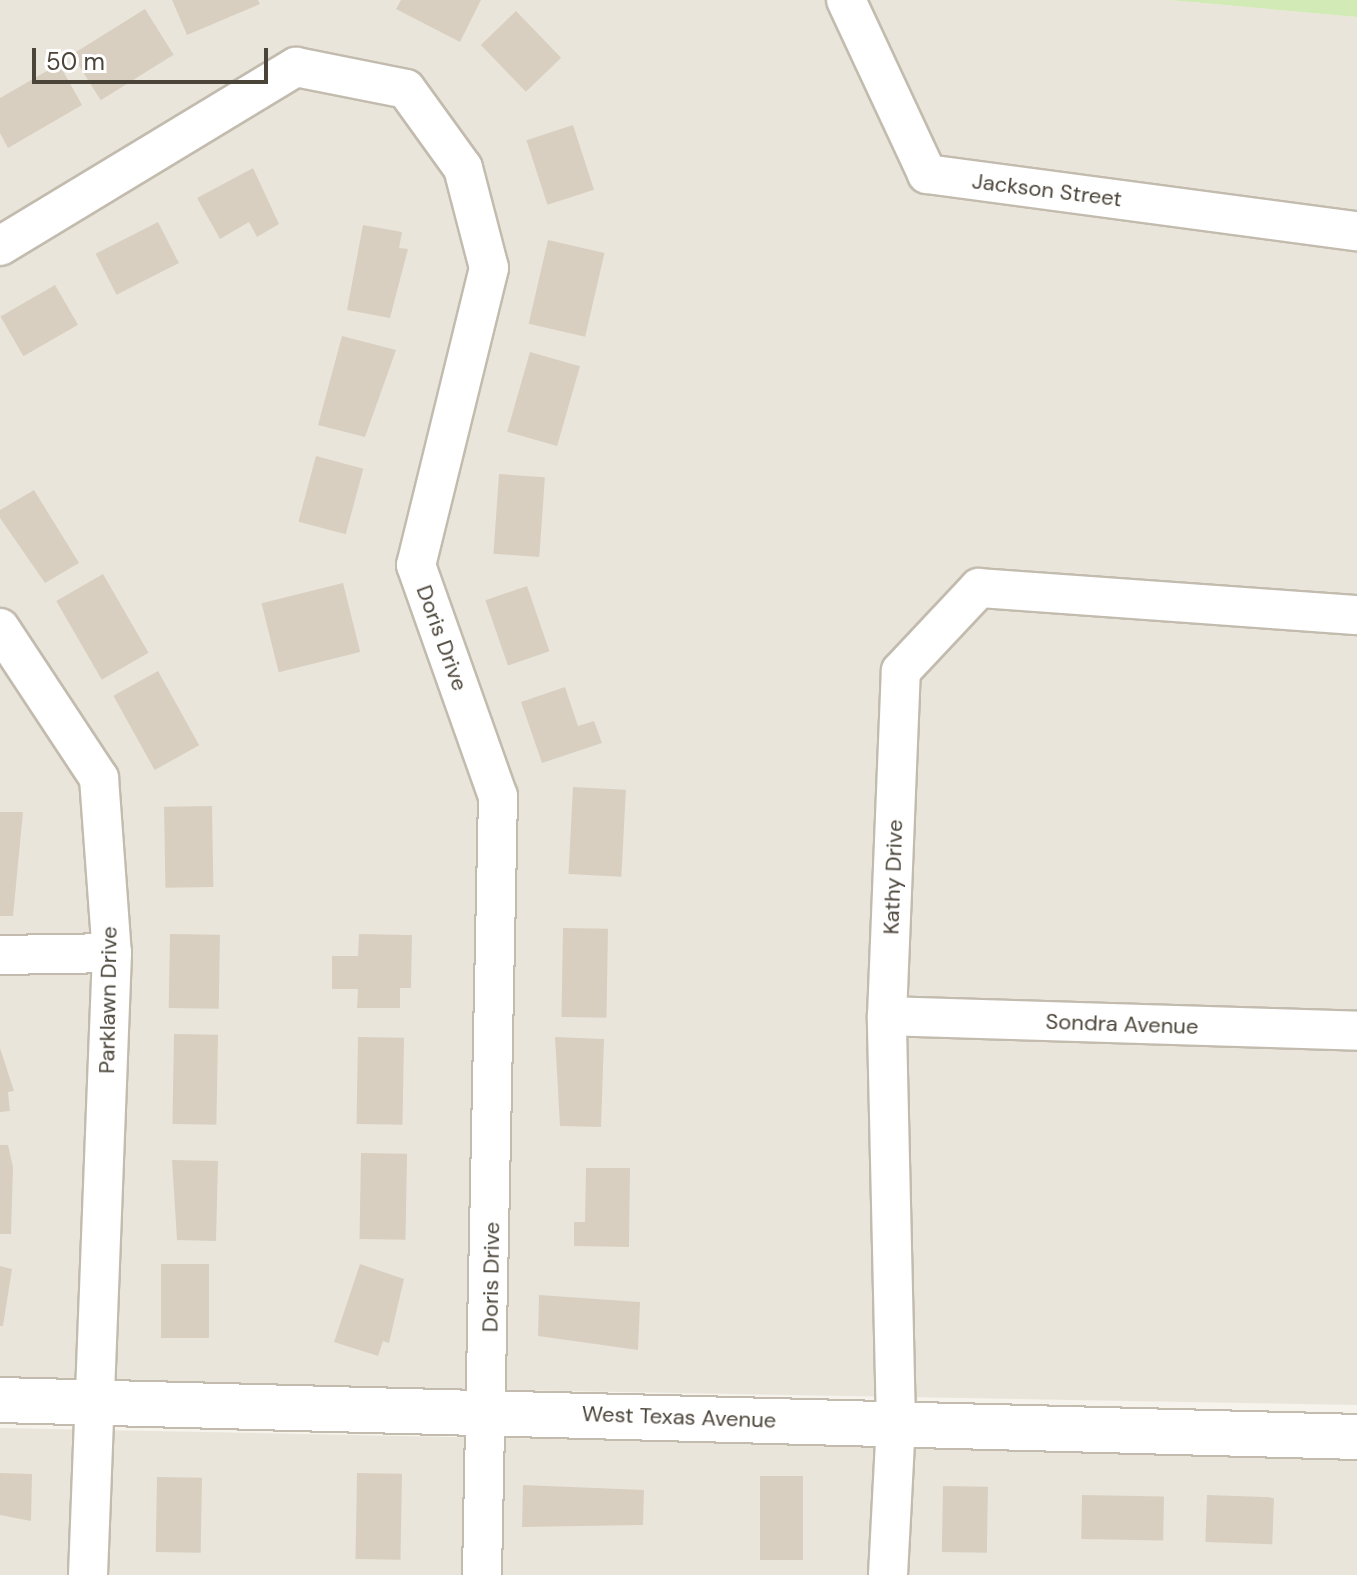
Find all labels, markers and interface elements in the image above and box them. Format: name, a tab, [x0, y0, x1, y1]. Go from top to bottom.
scale bar	[36, 32, 272, 82]
text: 50 m	[46, 46, 105, 77]
street label: Jackson Street	[970, 168, 1124, 212]
street label: Doris Drive	[411, 582, 473, 694]
street label: Kathy Drive	[878, 819, 908, 935]
street label: Parklawn Drive	[94, 926, 122, 1074]
street label: Sondra Avenue	[1045, 1008, 1199, 1040]
street label: Doris Drive	[477, 1221, 505, 1333]
street label: West Texas Avenue	[581, 1400, 777, 1434]

